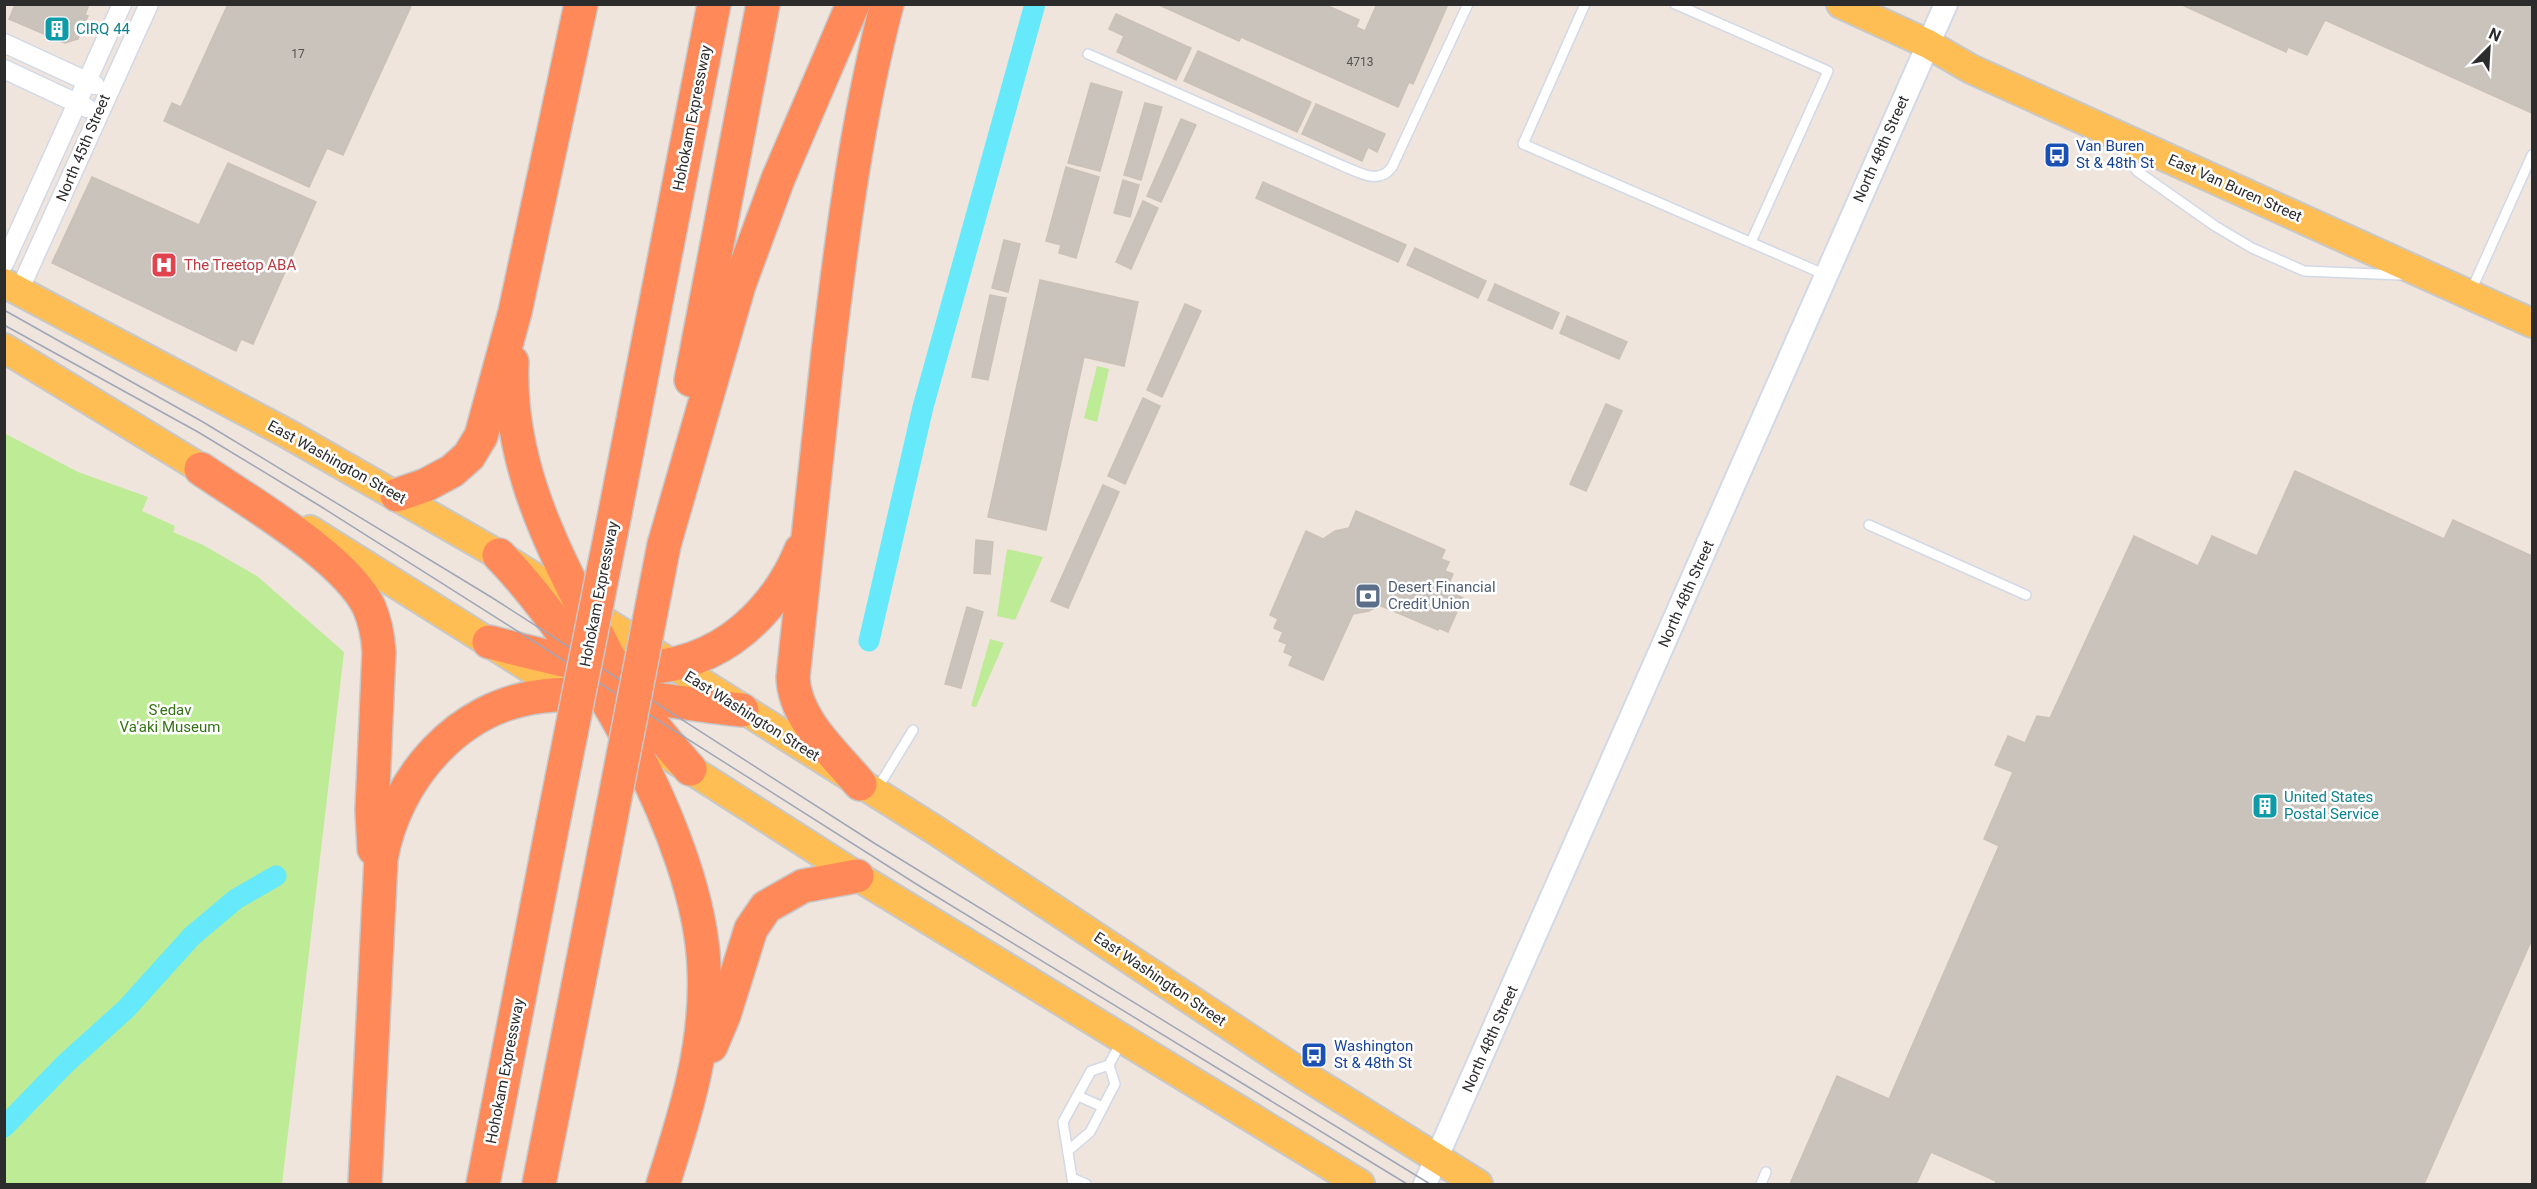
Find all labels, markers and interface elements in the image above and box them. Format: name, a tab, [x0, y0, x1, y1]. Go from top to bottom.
building icon: CIRQ 44	[42, 14, 72, 44]
north arrow	[2459, 18, 2519, 78]
place label: CIRQ 44	[76, 20, 131, 38]
text: N	[2486, 24, 2504, 46]
street label: Hohokam Expressway	[669, 44, 715, 192]
house number: 17	[291, 47, 305, 61]
house number: 4713	[1347, 55, 1373, 69]
street label: North 45th Street	[52, 92, 114, 204]
street label: North 48th Street	[1849, 93, 1913, 205]
place label: Van Buren St & 48th St	[2076, 137, 2154, 172]
bus stop icon: Van Buren St & 48th St	[2042, 140, 2072, 170]
street label: East Van Buren Street	[2165, 150, 2305, 226]
hospital icon: The Treetop ABA	[149, 250, 179, 280]
place label: The Treetop ABA	[184, 256, 296, 274]
street label: East Washington Street	[265, 416, 409, 508]
street label: Hohokam Expressway	[576, 520, 622, 668]
street label: North 48th Street	[1654, 538, 1718, 650]
place label: Desert Financial Credit Union	[1388, 578, 1496, 613]
bank icon: Desert Financial Credit Union	[1353, 581, 1383, 611]
street label: East Washington Street	[681, 667, 823, 765]
park label: S'edav Va'aki Museum	[120, 701, 220, 736]
place label: United States Postal Service	[2284, 788, 2379, 823]
building icon: United States Postal Service	[2250, 791, 2280, 821]
street label: East Washington Street	[1090, 928, 1230, 1030]
street label: North 48th Street	[1458, 983, 1522, 1095]
street label: Hohokam Expressway	[482, 997, 528, 1145]
place label: Washington St & 48th St	[1334, 1037, 1413, 1072]
bus stop icon: Washington St & 48th St	[1299, 1040, 1329, 1070]

